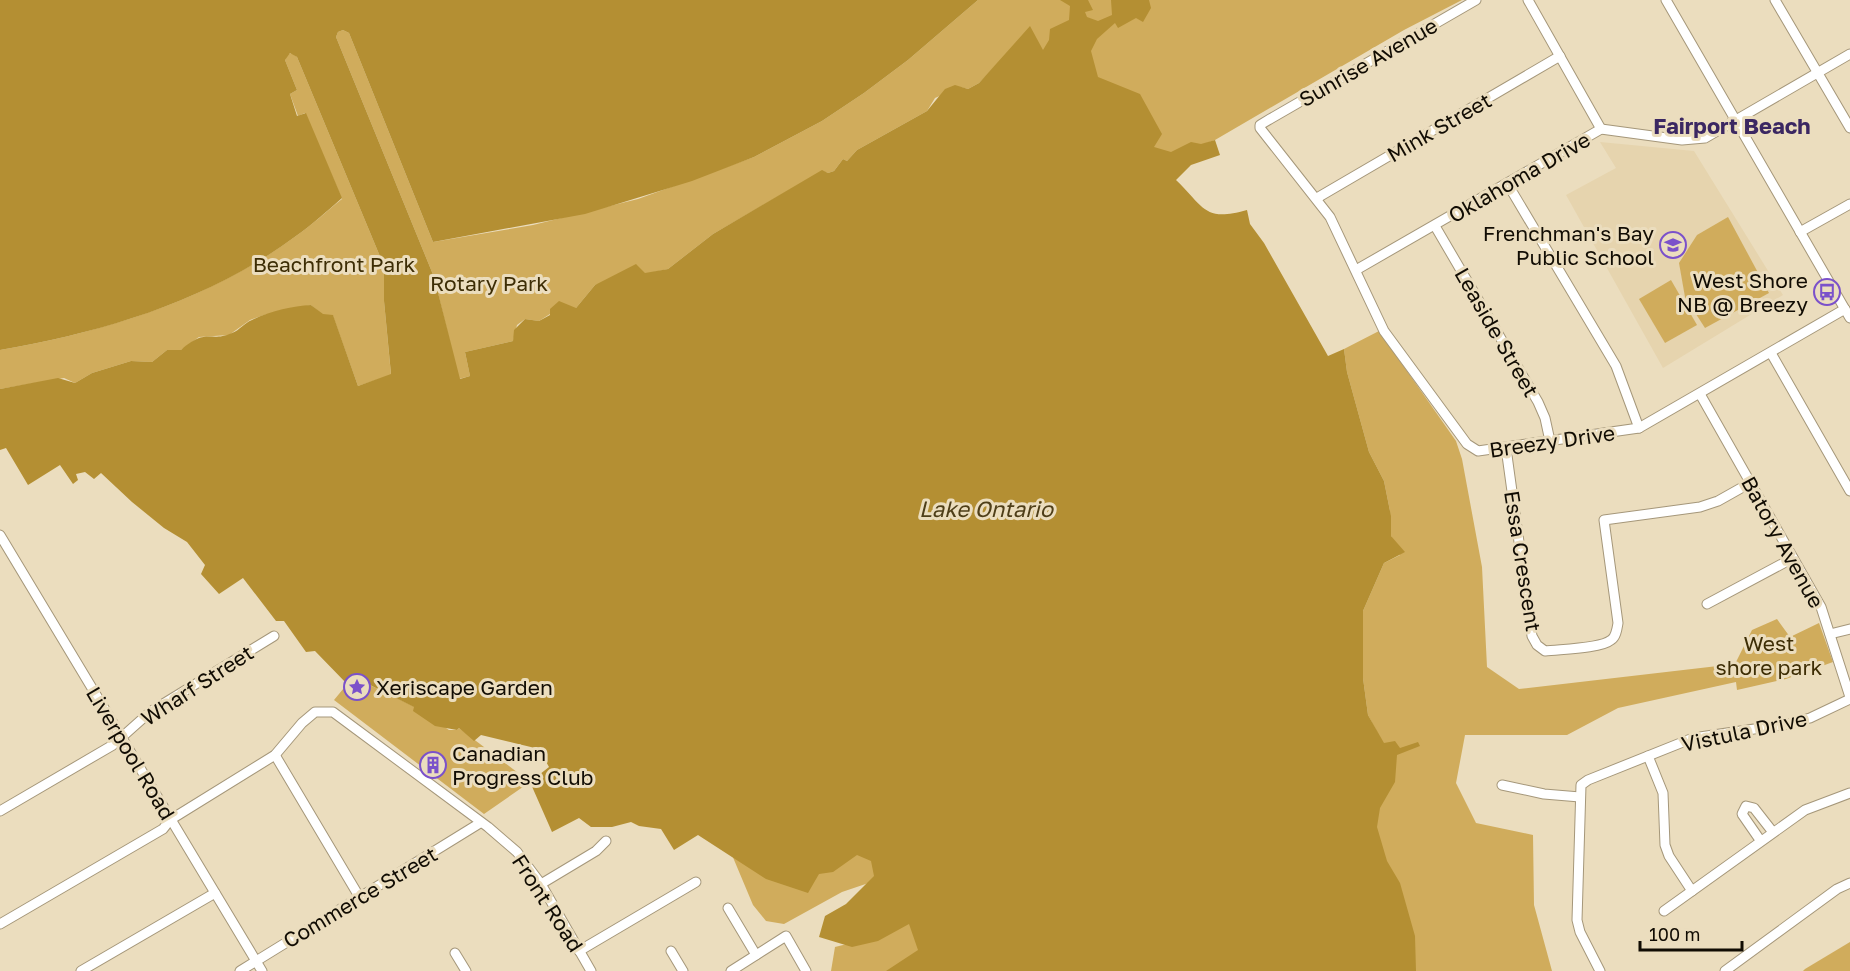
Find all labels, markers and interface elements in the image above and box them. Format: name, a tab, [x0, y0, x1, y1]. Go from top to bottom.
street label: Sunrise Avenue	[1294, 12, 1442, 112]
street label: Mink Street	[1382, 87, 1496, 167]
district label: Fairport Beach	[1653, 112, 1811, 139]
street label: Oklahoma Drive	[1444, 126, 1594, 228]
place label: Frenchman's Bay Public School	[1483, 220, 1654, 270]
school or university icon: Frenchman's Bay Public School	[1658, 230, 1688, 260]
park label: Beachfront Park	[253, 251, 415, 277]
street label: Leaside Street	[1449, 263, 1545, 401]
place label: West Shore NB @ Breezy	[1677, 267, 1808, 317]
park label: Rotary Park	[430, 270, 548, 296]
bus stop icon: West Shore NB @ Breezy	[1812, 277, 1842, 307]
street label: Breezy Drive	[1488, 419, 1616, 463]
street label: Batory Avenue	[1736, 472, 1830, 612]
street label: Essa Crescent	[1499, 489, 1547, 633]
water label: Lake Ontario	[919, 495, 1055, 522]
park label: West shore park	[1716, 630, 1823, 680]
street label: Wharf Street	[136, 639, 258, 731]
place icon: Xeriscape Garden	[342, 672, 372, 702]
place label: Xeriscape Garden	[376, 674, 553, 700]
street label: Liverpool Road	[81, 682, 181, 824]
street label: Vistula Drive	[1679, 705, 1809, 757]
place label: Canadian Progress Club	[452, 740, 594, 790]
building icon: Canadian Progress Club	[418, 750, 448, 780]
street label: Commerce Street	[278, 841, 442, 953]
street label: Front Road	[507, 849, 589, 957]
scale bar	[1640, 914, 1742, 952]
text: 100 m	[1649, 923, 1700, 945]

